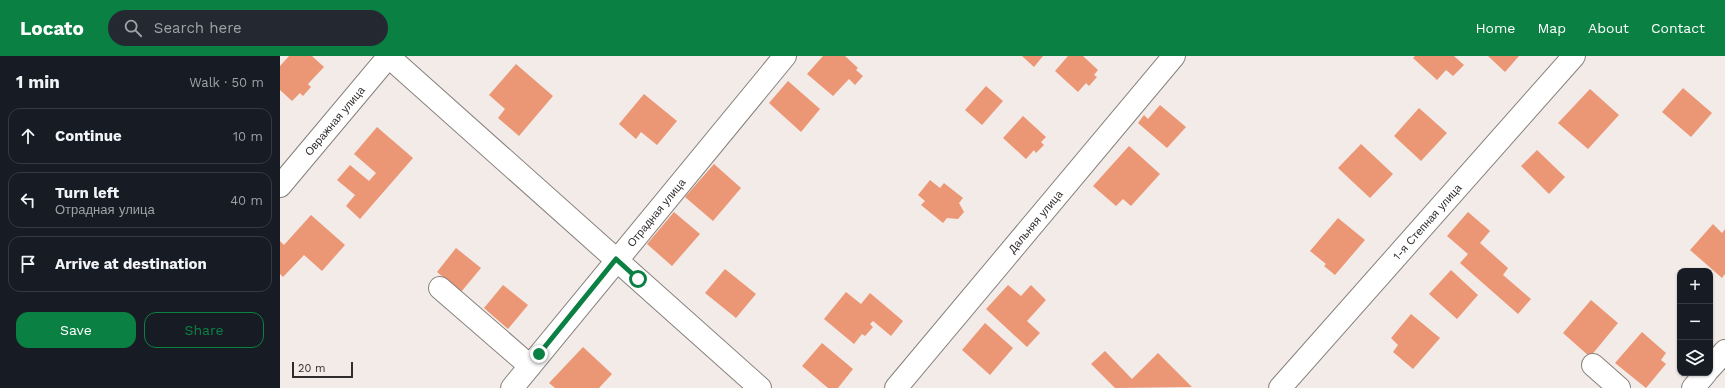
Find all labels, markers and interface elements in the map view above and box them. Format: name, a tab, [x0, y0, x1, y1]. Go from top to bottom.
search box	[108, 10, 388, 46]
text: Locato	[20, 17, 84, 40]
icon: search	[122, 17, 144, 39]
text: Search here	[154, 19, 242, 37]
text: Home	[1475, 20, 1515, 36]
text: Map	[1537, 20, 1566, 36]
text: About	[1588, 20, 1629, 36]
text: Contact	[1651, 20, 1705, 36]
text: 1 min	[16, 72, 60, 92]
text: Walk · 50 m	[189, 75, 264, 90]
street label: Овражная улица	[302, 83, 368, 158]
icon: ahead	[17, 125, 39, 147]
text: Continue	[55, 127, 122, 145]
text: 10 m	[233, 129, 263, 144]
street label: Отрадная улица	[624, 175, 689, 249]
street label: 1-я Степная улица	[1390, 181, 1465, 262]
text: Turn left	[55, 184, 119, 202]
street label: Дальняя улица	[1005, 187, 1066, 256]
icon: left	[17, 189, 39, 211]
text: 40 m	[230, 193, 263, 208]
text: Отрадная улица	[55, 202, 155, 217]
icon: arrive	[17, 253, 39, 275]
text: Arrive at destination	[55, 255, 207, 273]
map controls	[1677, 268, 1713, 376]
button: +	[1677, 268, 1713, 304]
route start	[629, 270, 647, 288]
button: −	[1677, 304, 1713, 340]
button: Save	[16, 312, 136, 348]
button: Share	[144, 312, 264, 348]
button: layers	[1677, 340, 1713, 376]
route end	[530, 345, 548, 363]
scale bar	[292, 360, 353, 379]
text: 20 m	[298, 362, 326, 375]

